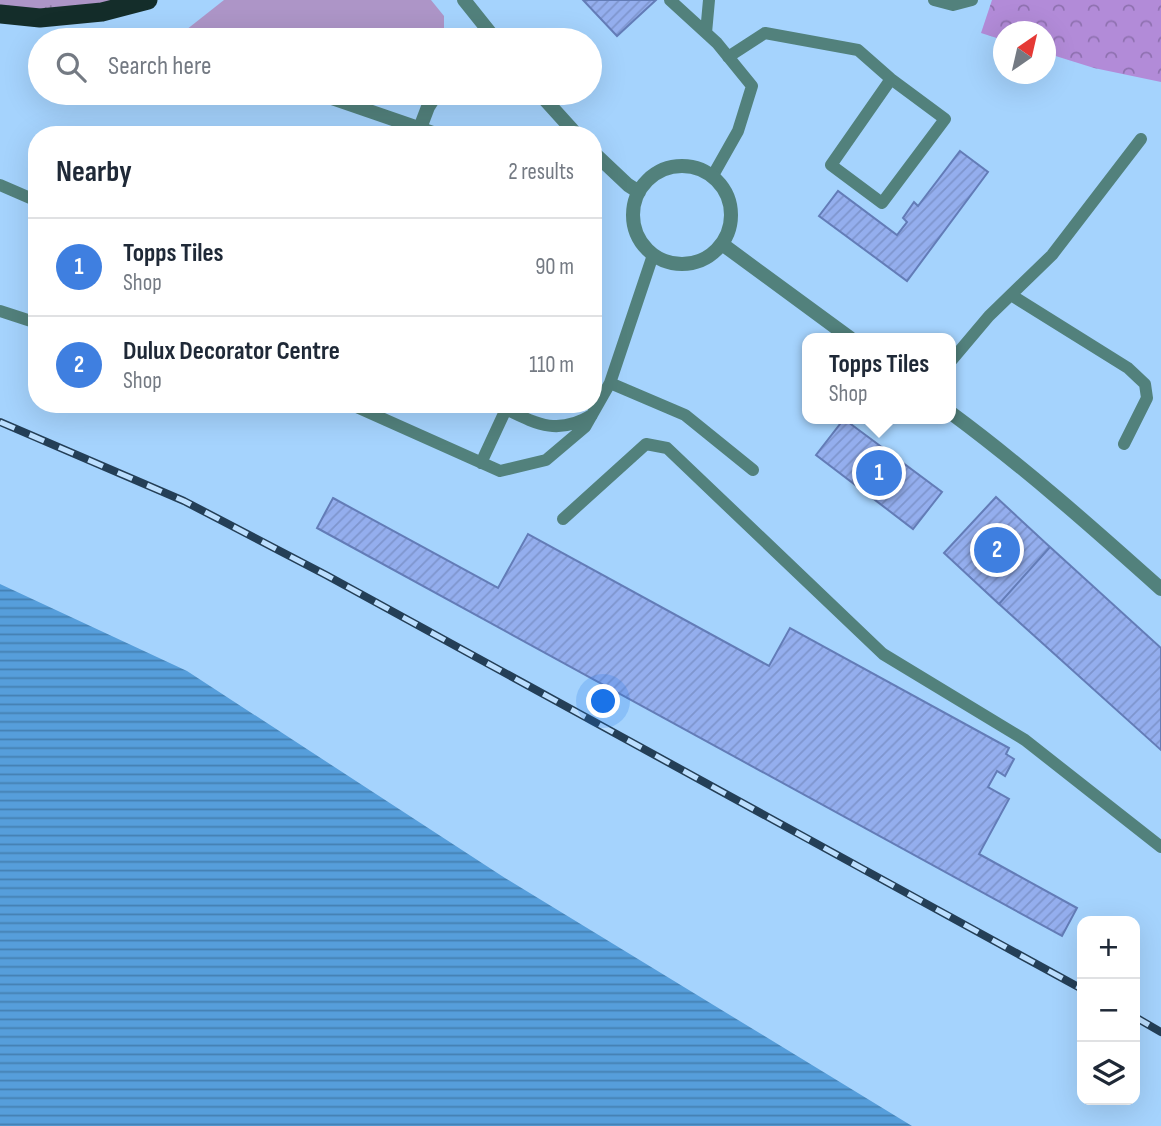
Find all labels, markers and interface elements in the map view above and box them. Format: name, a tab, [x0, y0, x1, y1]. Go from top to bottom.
north arrow	[993, 21, 1056, 84]
search box	[28, 28, 602, 105]
icon: search	[52, 48, 90, 86]
text: Search here	[108, 51, 211, 82]
text: Nearby	[56, 154, 132, 190]
text: 2 results	[508, 158, 574, 186]
text: Topps Tiles	[123, 238, 224, 269]
text: 1	[74, 253, 84, 281]
text: 90 m	[535, 253, 574, 281]
text: Shop	[123, 269, 162, 297]
popup	[802, 333, 956, 424]
text: Dulux Decorator Centre	[123, 336, 340, 367]
text: Topps Tiles	[829, 349, 929, 380]
text: 2	[74, 351, 84, 379]
text: 110 m	[529, 351, 574, 379]
text: Shop	[123, 367, 162, 395]
text: Shop	[829, 380, 867, 408]
pin: 1	[856, 447, 902, 499]
pin: 2	[974, 524, 1020, 576]
your location	[586, 684, 620, 718]
map controls	[1077, 916, 1140, 1105]
button: +	[1077, 916, 1140, 979]
button: −	[1077, 979, 1140, 1042]
button: layers	[1077, 1042, 1140, 1105]

